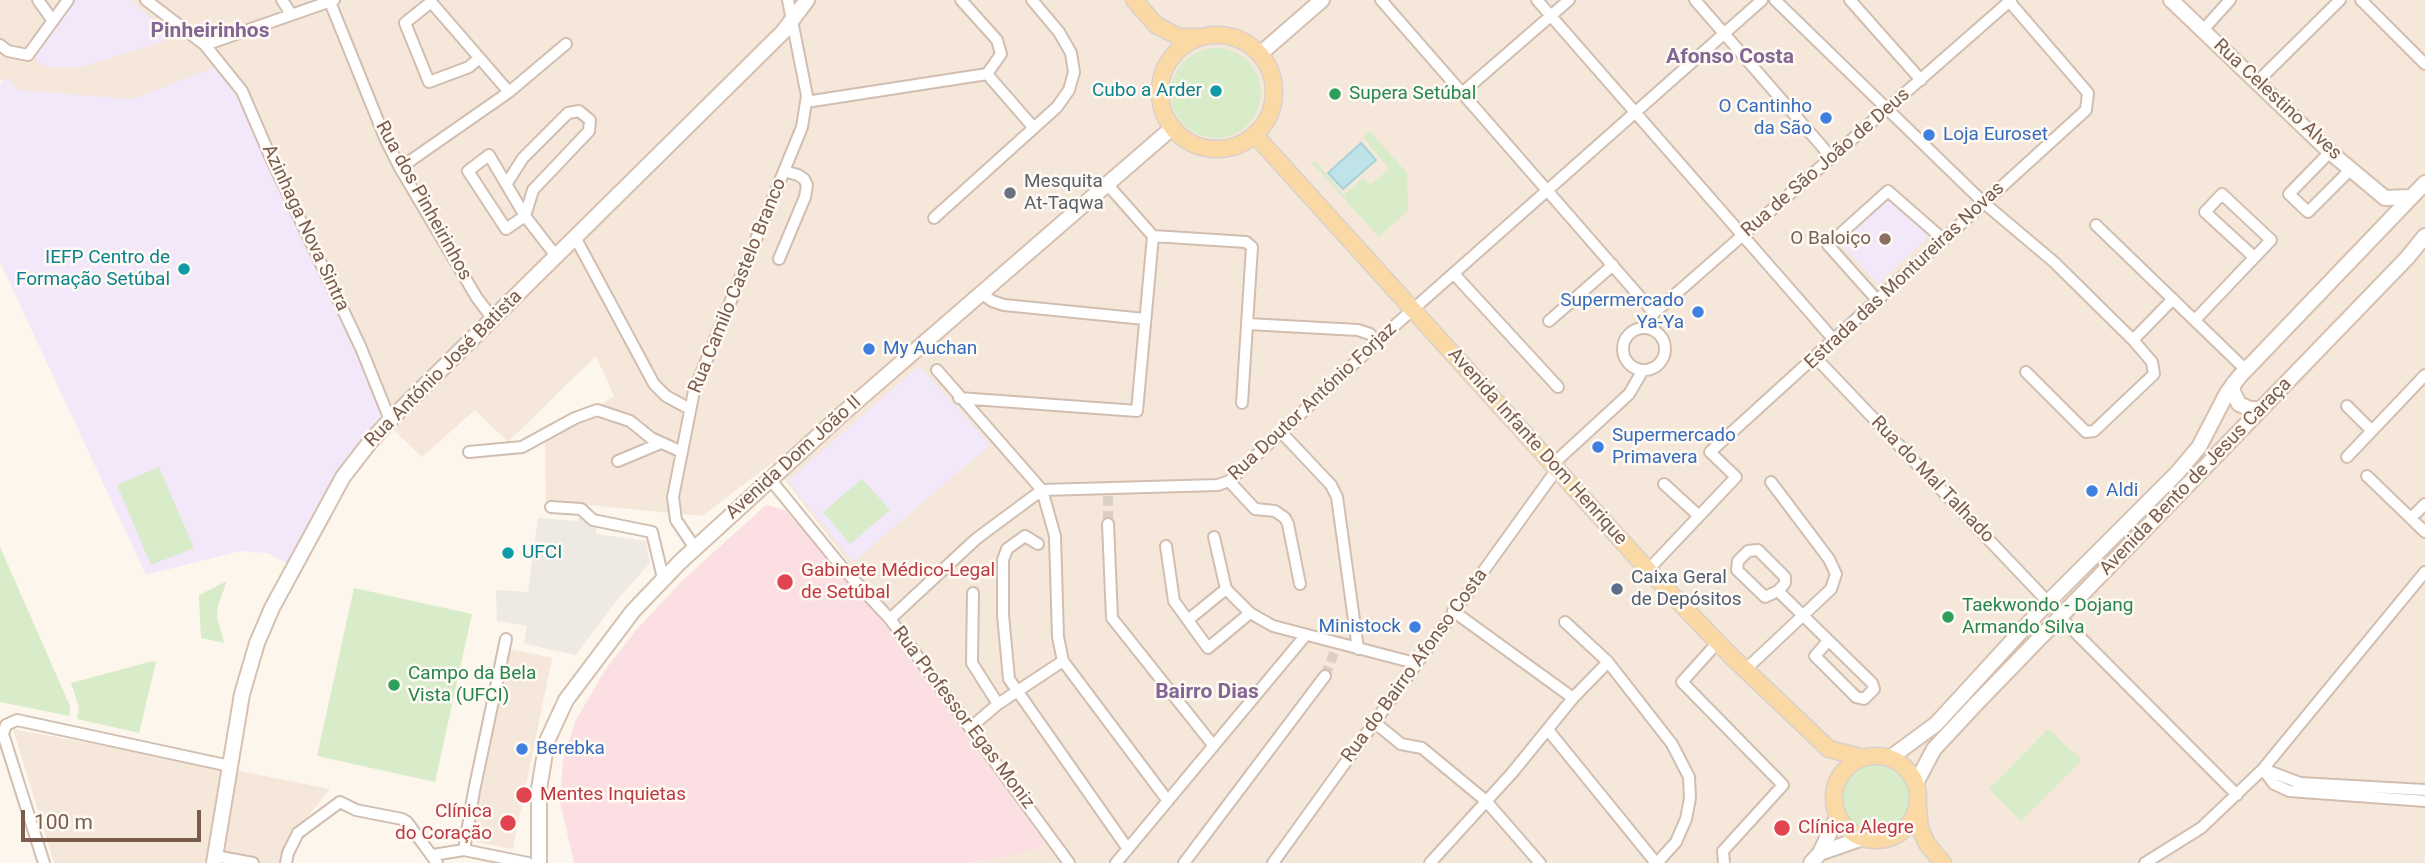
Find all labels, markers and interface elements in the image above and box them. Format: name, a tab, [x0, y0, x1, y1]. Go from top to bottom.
district label: Pinheirinhos	[151, 19, 269, 45]
street label: Rua Celestino Alves	[2208, 35, 2346, 165]
district label: Afonso Costa	[1666, 45, 1794, 71]
place label: Cubo a Arder	[1092, 80, 1202, 102]
marker: Cubo a Arder	[1208, 83, 1224, 99]
place label: Supera Setúbal	[1349, 83, 1476, 105]
street label: Rua de São João de Deus	[1737, 84, 1915, 242]
marker: Supera Setúbal	[1327, 86, 1343, 102]
place label: O Cantinho da São	[1718, 96, 1812, 140]
marker: O Cantinho da São	[1818, 110, 1834, 126]
street label: Rua dos Pinheirinhos	[370, 118, 476, 284]
place label: Loja Euroset	[1943, 124, 2048, 146]
marker: Loja Euroset	[1921, 127, 1937, 143]
street label: Azinhaga Nova Sintra	[256, 141, 354, 315]
place label: Mesquita At-Taqwa	[1024, 171, 1104, 215]
street label: Rua Camilo Castelo Branco	[684, 175, 792, 397]
street label: Estrada das Montureiras Novas	[1801, 177, 2009, 375]
marker: Mesquita At-Taqwa	[1002, 185, 1018, 201]
place label: O Baloiço	[1790, 228, 1871, 250]
marker: O Baloiço	[1877, 231, 1893, 247]
place label: IEFP Centro de Formação Setúbal	[16, 247, 170, 291]
marker: IEFP Centro de Formação Setúbal	[176, 261, 192, 277]
street label: Rua António José Batista	[361, 286, 527, 452]
place label: Supermercado Ya-Ya	[1560, 290, 1684, 334]
marker: Supermercado Ya-Ya	[1690, 304, 1706, 320]
street label: Rua Doutor António Forjaz	[1224, 318, 1402, 486]
place label: My Auchan	[883, 338, 977, 360]
marker: My Auchan	[861, 341, 877, 357]
street label: Avenida Infante Dom Henrique	[1442, 344, 1632, 550]
street label: Avenida Bento de Jesus Caraça	[2095, 373, 2297, 581]
street label: Avenida Dom João II	[722, 391, 866, 525]
street label: Rua do Mal Talhado	[1866, 412, 1998, 548]
place label: Supermercado Primavera	[1612, 425, 1736, 469]
marker: Supermercado Primavera	[1590, 439, 1606, 455]
place label: Aldi	[2106, 480, 2138, 502]
marker: Aldi	[2084, 483, 2100, 499]
place label: UFCI	[522, 542, 562, 564]
marker: UFCI	[500, 545, 516, 561]
place label: Gabinete Médico-Legal de Setúbal	[801, 560, 995, 604]
street label: Rua do Bairro Afonso Costa	[1337, 565, 1493, 767]
place label: Caixa Geral de Depósitos	[1631, 567, 1742, 611]
marker: Gabinete Médico-Legal de Setúbal	[775, 572, 795, 592]
marker: Caixa Geral de Depósitos	[1609, 581, 1625, 597]
place label: Taekwondo - Dojang Armando Silva	[1962, 595, 2134, 639]
marker: Taekwondo - Dojang Armando Silva	[1940, 609, 1956, 625]
place label: Ministock	[1318, 616, 1401, 638]
marker: Ministock	[1407, 619, 1423, 635]
street label: Rua Professor Egas Moniz	[887, 622, 1039, 814]
place label: Campo da Bela Vista (UFCI)	[408, 663, 536, 707]
marker: Campo da Bela Vista (UFCI)	[386, 677, 402, 693]
district label: Bairro Dias	[1155, 680, 1259, 706]
place label: Berebka	[536, 738, 605, 760]
marker: Berebka	[514, 741, 530, 757]
place label: Mentes Inquietas	[540, 784, 686, 806]
marker: Mentes Inquietas	[514, 785, 534, 805]
scale bar	[24, 796, 205, 840]
place label: Clínica do Coração	[395, 801, 492, 845]
text: 100 m	[34, 810, 93, 834]
marker: Clínica do Coração	[498, 813, 518, 833]
place label: Clínica Alegre	[1798, 817, 1914, 839]
marker: Clínica Alegre	[1772, 818, 1792, 838]

